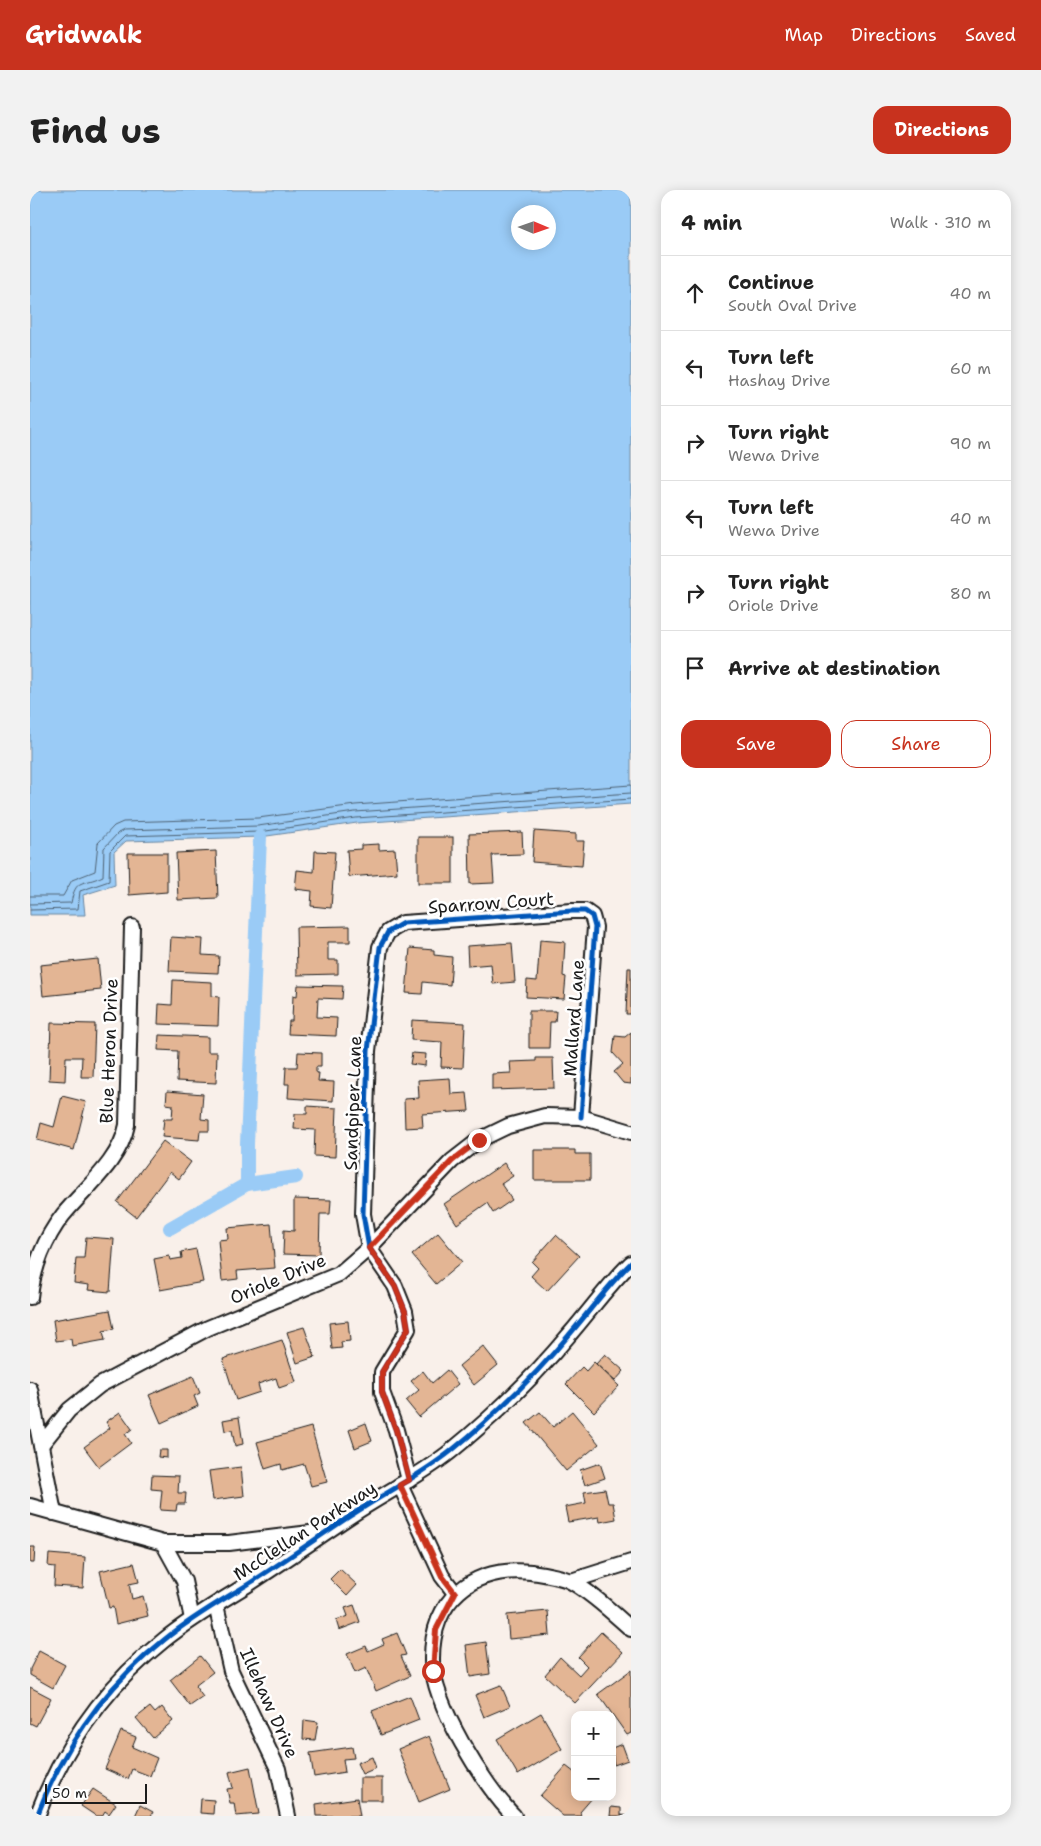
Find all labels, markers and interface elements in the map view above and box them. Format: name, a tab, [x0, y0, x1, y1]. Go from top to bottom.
text: Gridwalk	[25, 19, 142, 51]
text: Map	[785, 23, 823, 47]
text: Directions	[851, 23, 937, 47]
text: Saved	[965, 23, 1016, 47]
button: Directions	[873, 106, 1011, 154]
text: Find us	[30, 107, 161, 154]
north arrow	[511, 205, 556, 250]
text: 4 min	[681, 209, 742, 237]
text: Walk · 310 m	[890, 212, 991, 233]
text: Continue	[728, 270, 814, 295]
icon: ahead	[681, 279, 709, 307]
text: 40 m	[949, 283, 991, 304]
text: South Oval Drive	[728, 295, 857, 316]
text: Turn left	[728, 345, 814, 370]
icon: left	[681, 354, 709, 382]
text: 60 m	[950, 358, 991, 379]
text: Hashay Drive	[728, 370, 831, 391]
text: Turn right	[728, 420, 829, 445]
icon: right	[681, 429, 709, 457]
text: 90 m	[950, 433, 991, 454]
text: Wewa Drive	[728, 445, 820, 466]
text: Turn left	[728, 495, 814, 520]
icon: left	[681, 504, 709, 532]
text: 40 m	[949, 508, 991, 529]
text: Wewa Drive	[728, 520, 820, 541]
text: Turn right	[728, 570, 829, 595]
icon: right	[681, 579, 709, 607]
text: 80 m	[950, 583, 991, 604]
text: Oriole Drive	[728, 595, 819, 616]
icon: arrive	[681, 654, 709, 682]
text: Arrive at destination	[728, 656, 940, 681]
button: Save	[681, 720, 831, 768]
button: Share	[841, 720, 991, 768]
street label: Sparrow Court	[427, 887, 555, 919]
street label: Mallard Lane	[558, 959, 590, 1077]
street label: Blue Heron Drive	[94, 978, 124, 1124]
street label: Sandpiper Lane	[339, 1035, 367, 1171]
route end	[468, 1129, 491, 1152]
street label: Oriole Drive	[226, 1248, 330, 1310]
street label: McClellan Parkway	[229, 1476, 381, 1586]
street label: Illehaw Drive	[234, 1644, 304, 1762]
route start	[422, 1660, 445, 1683]
map controls	[571, 1711, 616, 1801]
button: +	[571, 1711, 616, 1756]
button: −	[571, 1756, 616, 1801]
scale bar	[45, 1781, 148, 1804]
text: 50 m	[52, 1784, 87, 1802]

